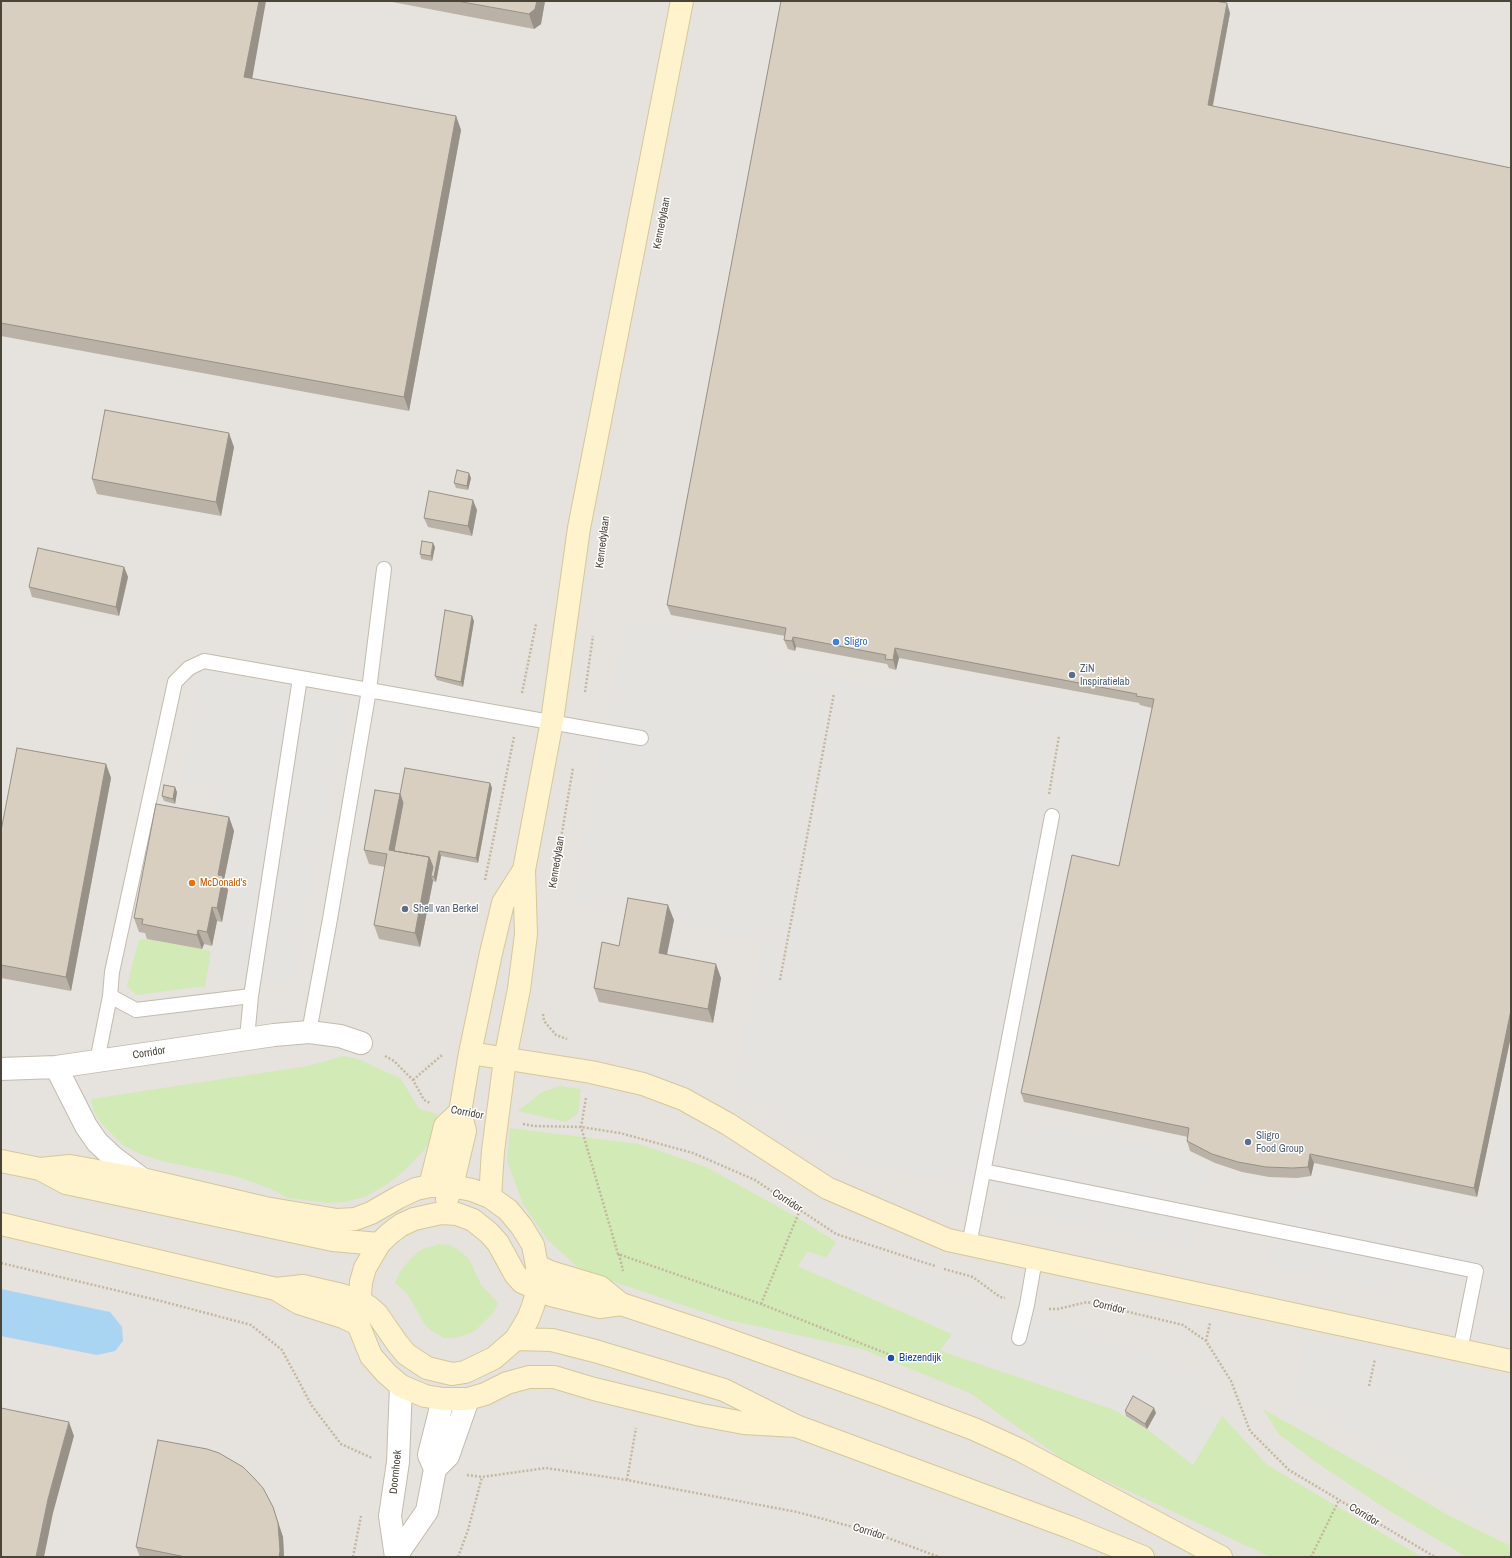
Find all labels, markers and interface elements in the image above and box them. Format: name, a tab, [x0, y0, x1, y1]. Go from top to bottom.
street label: Kennedylaan	[650, 196, 674, 250]
street label: Kennedylaan	[593, 515, 613, 569]
place label: Sligro	[844, 635, 868, 649]
marker: Sligro	[831, 637, 841, 647]
place label: ZiN Inspiratielab	[1080, 662, 1130, 688]
marker: ZiN Inspiratielab	[1067, 670, 1077, 680]
street label: Kennedylaan	[546, 835, 568, 889]
place label: McDonald's	[200, 876, 247, 890]
marker: McDonald's	[187, 878, 197, 888]
place label: Shell van Berkel	[413, 902, 478, 916]
marker: Shell van Berkel	[400, 904, 410, 914]
street label: Corridor	[132, 1044, 166, 1062]
street label: Corridor	[450, 1103, 484, 1123]
place label: Sligro Food Group	[1256, 1129, 1304, 1155]
marker: Sligro Food Group	[1243, 1137, 1253, 1147]
street label: Corridor	[770, 1186, 804, 1216]
street label: Corridor	[1091, 1297, 1127, 1317]
place label: Biezendijk	[899, 1351, 941, 1365]
marker: Biezendijk	[886, 1353, 896, 1363]
street label: Doornhoek	[387, 1449, 405, 1495]
street label: Corridor	[1346, 1501, 1382, 1529]
street label: Corridor	[851, 1521, 887, 1543]

